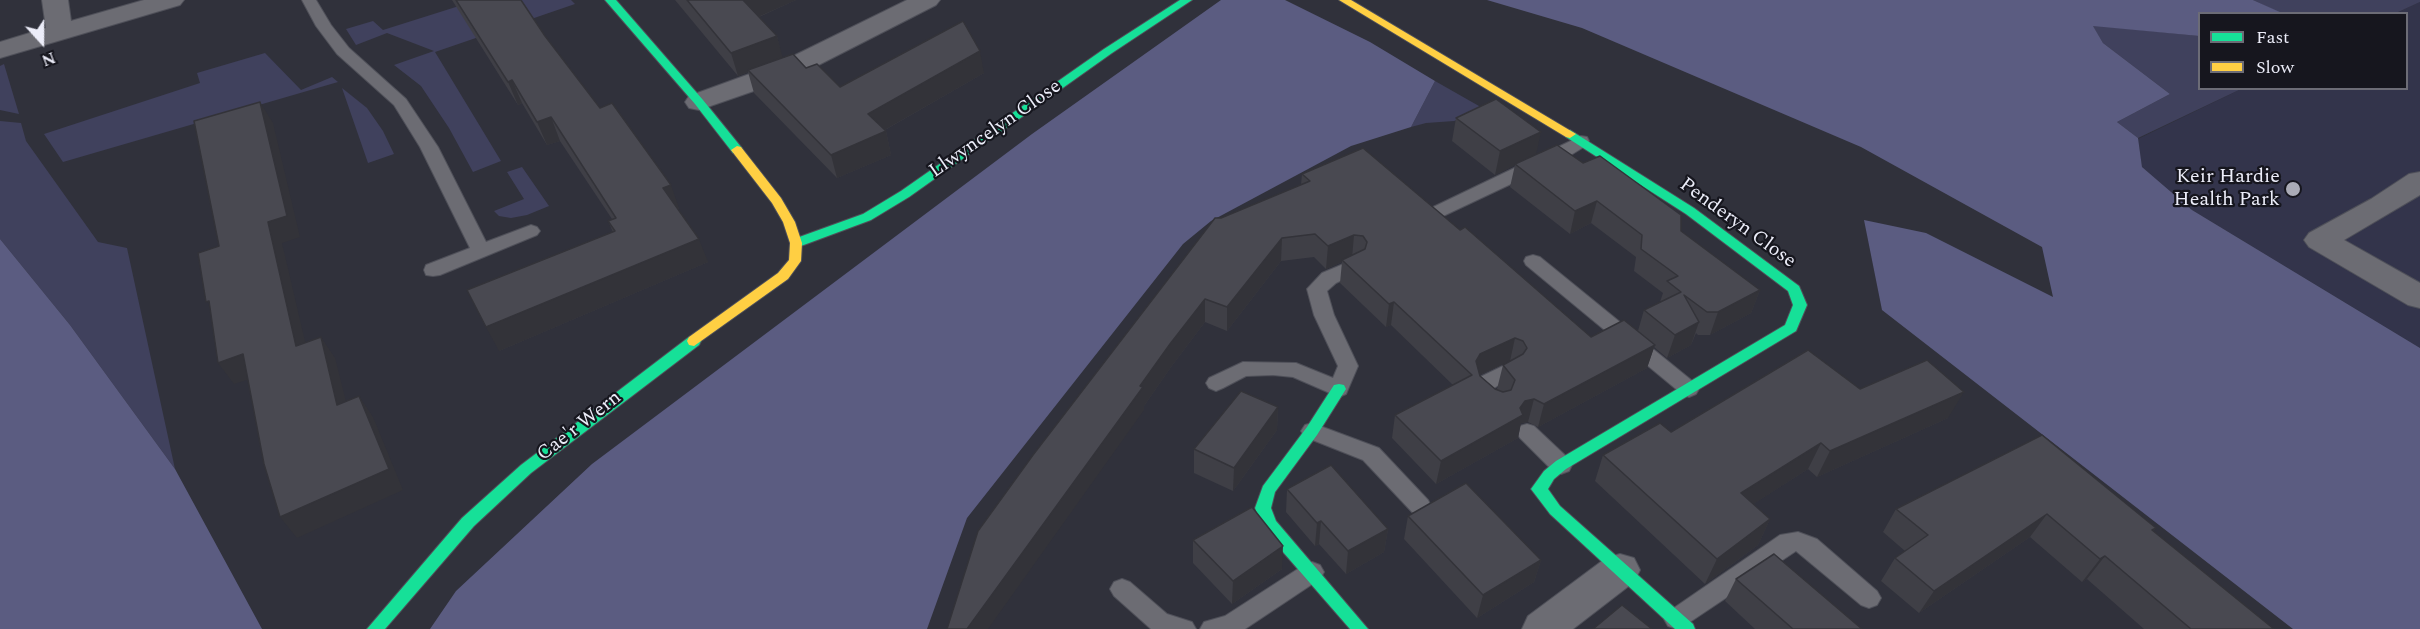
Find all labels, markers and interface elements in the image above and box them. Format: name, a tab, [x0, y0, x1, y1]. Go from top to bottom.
north arrow	[12, 12, 72, 72]
legend	[2198, 12, 2408, 90]
text: Fast	[2256, 24, 2289, 51]
text: N	[38, 45, 59, 72]
text: Slow	[2256, 54, 2294, 81]
street label: Llwyncelyn Close	[925, 76, 1067, 184]
place label: Keir Hardie Health Park	[2174, 166, 2280, 213]
street label: Penderyn Close	[1674, 174, 1800, 274]
marker: Keir Hardie Health Park	[2284, 180, 2302, 198]
street label: Cae'r Wern	[533, 387, 627, 467]

